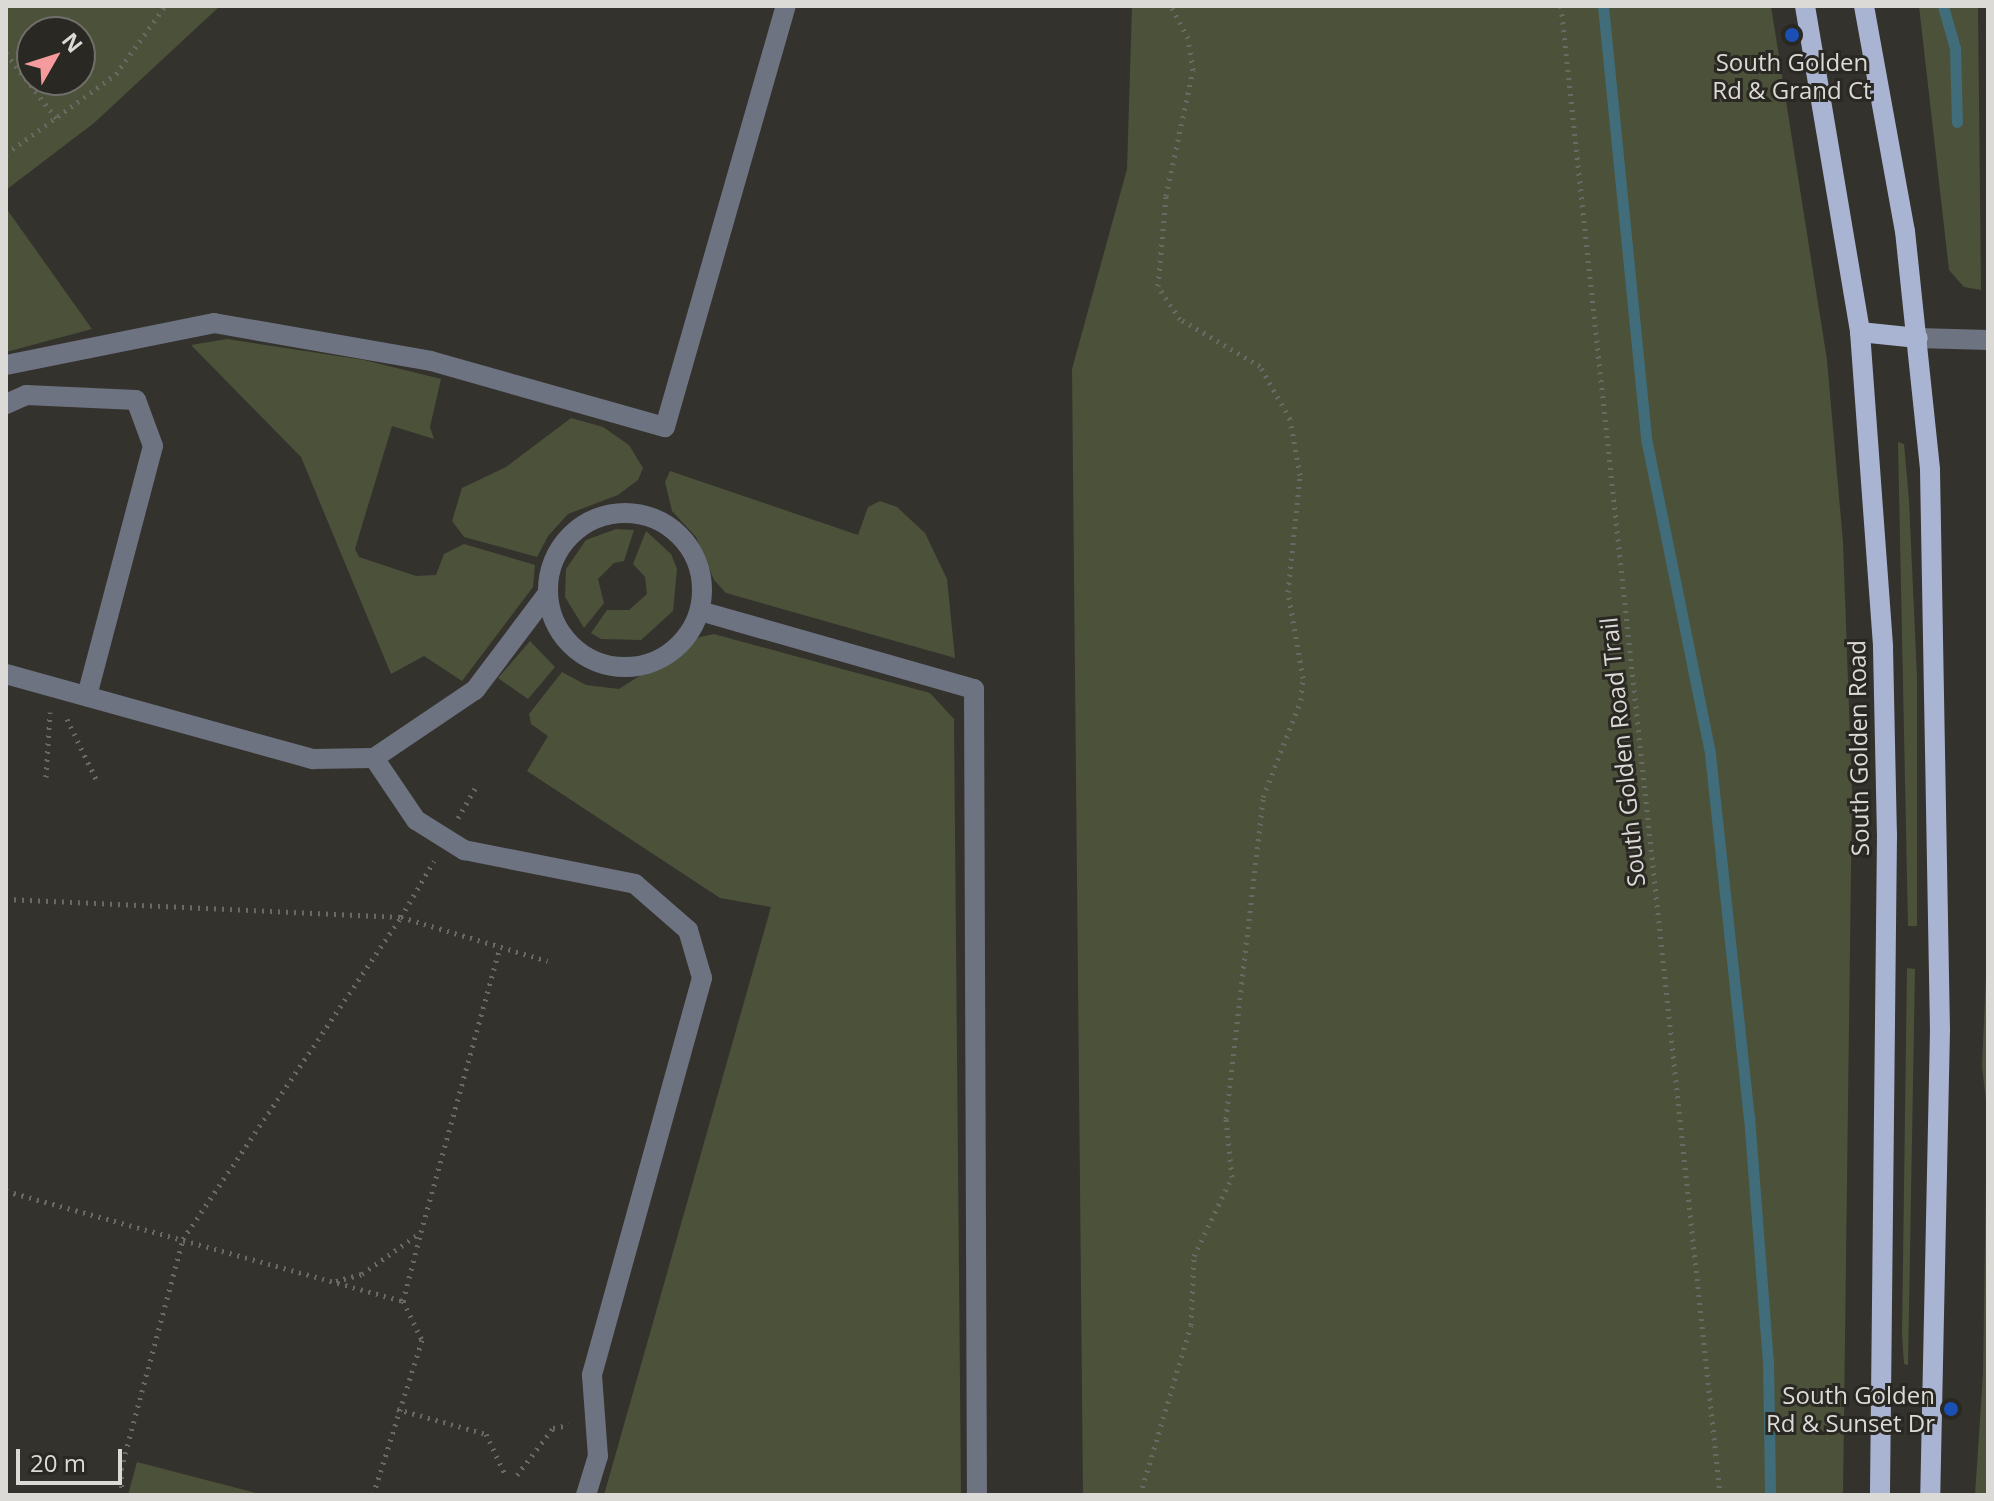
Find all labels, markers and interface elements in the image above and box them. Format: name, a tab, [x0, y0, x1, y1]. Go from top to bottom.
north arrow	[16, 16, 96, 96]
text: N	[56, 26, 90, 59]
marker: South Golden Rd & Grand Ct	[1783, 26, 1801, 44]
place label: South Golden Rd & Grand Ct	[1712, 48, 1872, 104]
street label: South Golden Road Trail	[1594, 616, 1650, 888]
street label: South Golden Road	[1842, 640, 1874, 856]
place label: South Golden Rd & Sunset Dr	[1766, 1381, 1935, 1437]
marker: South Golden Rd & Sunset Dr	[1942, 1400, 1960, 1418]
scale bar	[20, 1433, 126, 1483]
text: 20 m	[30, 1446, 86, 1479]

